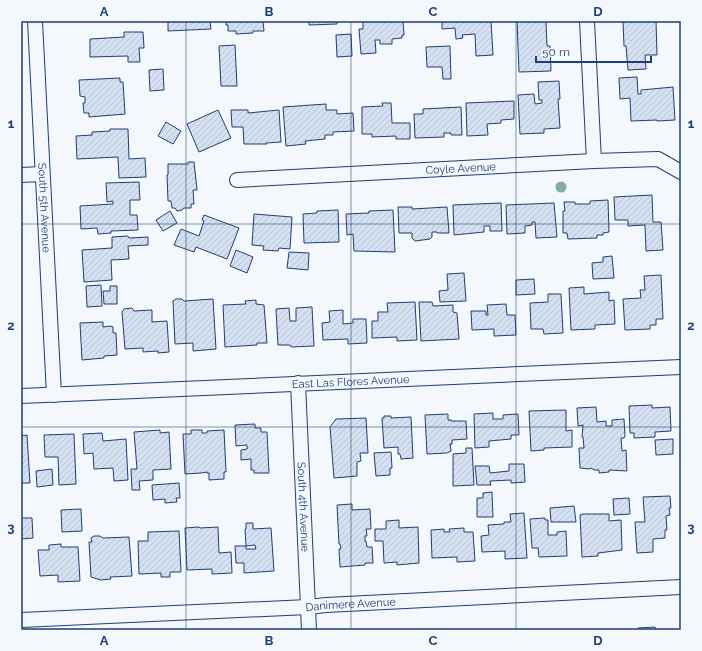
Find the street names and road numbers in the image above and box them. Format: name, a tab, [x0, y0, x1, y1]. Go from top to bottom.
street label: Coyle Avenue	[425, 160, 497, 177]
street label: South 5th Avenue	[35, 163, 53, 254]
street label: East Las Flores Avenue	[292, 373, 410, 391]
street label: South 4th Avenue	[295, 462, 312, 553]
street label: Danimere Avenue	[305, 595, 397, 614]

